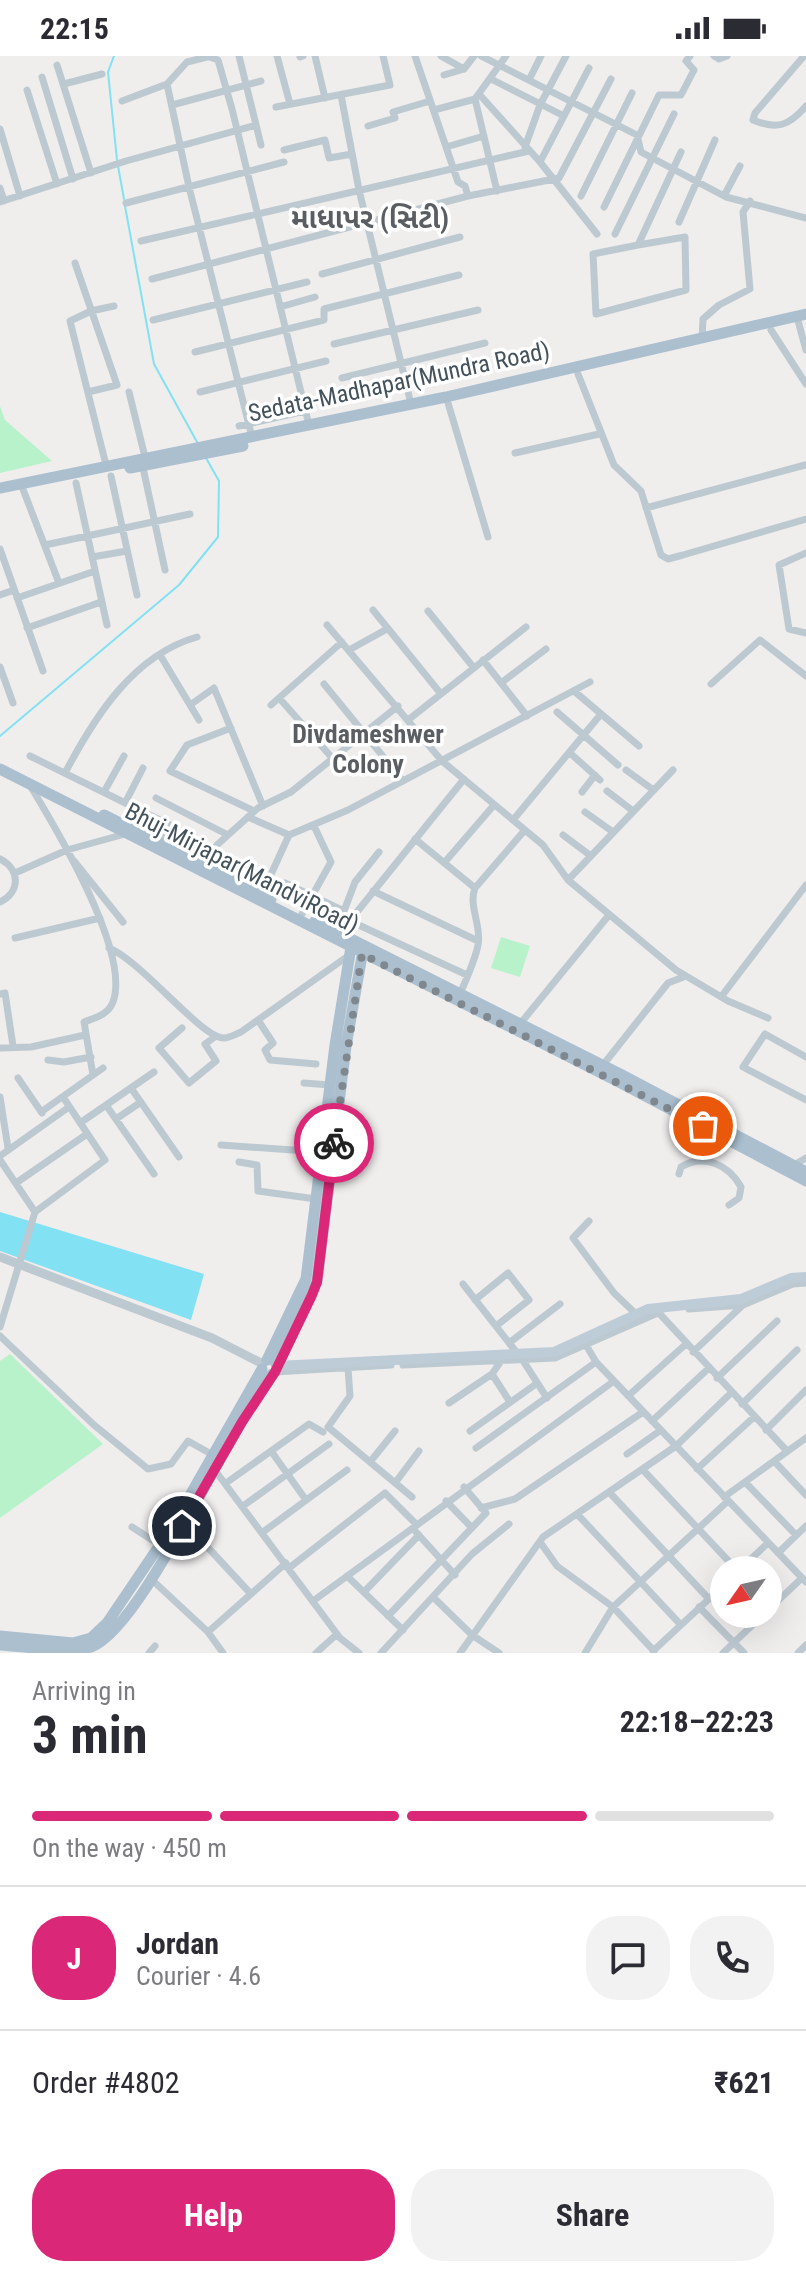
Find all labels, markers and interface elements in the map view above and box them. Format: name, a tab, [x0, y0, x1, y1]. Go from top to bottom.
text: 22:15	[40, 11, 109, 46]
district label: માધાપર (સિટી)	[291, 202, 449, 235]
street label: Sedata-Madhapar(Mundra Road)	[246, 336, 552, 428]
district label: Divdameshwer Colony	[292, 719, 444, 779]
street label: Bhuj-Mirjapar(MandviRoad)	[121, 797, 363, 939]
pin	[669, 1092, 737, 1160]
courier	[294, 1103, 374, 1183]
icon: bag	[681, 1104, 725, 1148]
icon: bike	[312, 1121, 356, 1165]
pin	[148, 1492, 216, 1560]
icon: home	[160, 1504, 204, 1548]
north arrow	[710, 1556, 782, 1628]
map controls	[710, 1556, 782, 1628]
text: Arriving in	[32, 1676, 136, 1706]
text: 22:18–22:23	[620, 1704, 774, 1739]
text: 3 min	[32, 1705, 148, 1766]
text: On the way · 450 m	[32, 1833, 227, 1863]
button: chat	[586, 1916, 670, 2000]
button: phone	[690, 1916, 774, 2000]
text: Jordan	[136, 1926, 219, 1961]
text: J	[67, 1941, 81, 1976]
text: Courier · 4.6	[136, 1961, 261, 1991]
text: Order #4802	[32, 2065, 180, 2100]
text: ₹621	[714, 2065, 774, 2100]
button: Help	[32, 2169, 395, 2261]
button: Share	[411, 2169, 774, 2261]

